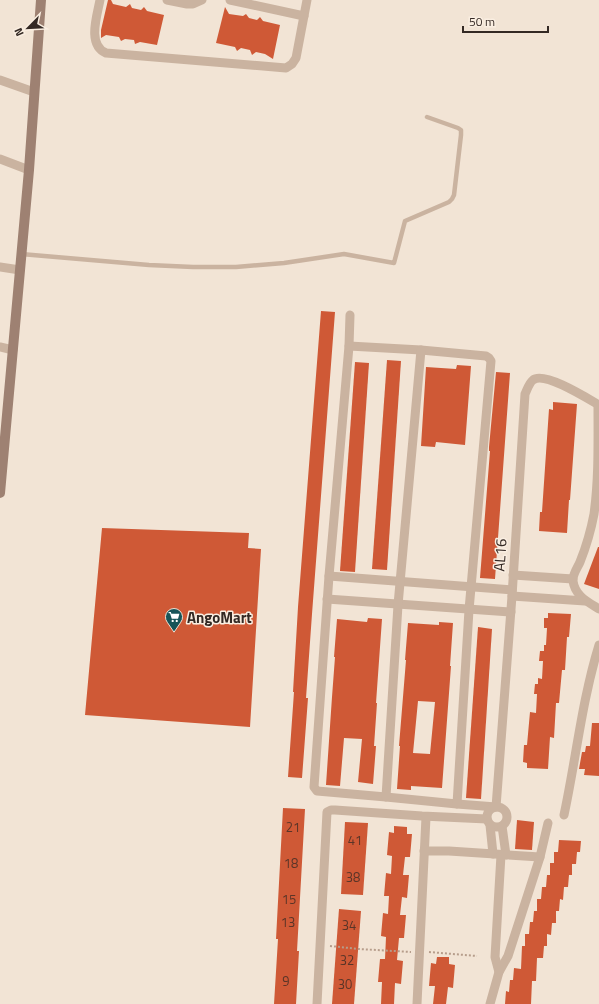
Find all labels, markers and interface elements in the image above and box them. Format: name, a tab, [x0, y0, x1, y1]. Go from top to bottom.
north arrow	[8, 8, 48, 48]
scale bar	[463, 8, 548, 34]
text: 50 m	[469, 12, 495, 31]
text: N	[10, 25, 28, 39]
street label: AL16	[487, 538, 513, 572]
place label: AngoMart	[187, 606, 252, 629]
supermarket icon: AngoMart	[164, 607, 184, 632]
house number: 21	[286, 817, 300, 837]
house number: 41	[348, 830, 362, 850]
house number: 18	[284, 853, 298, 873]
house number: 38	[346, 867, 360, 887]
house number: 15	[282, 889, 296, 909]
house number: 13	[281, 912, 295, 932]
house number: 34	[342, 915, 356, 935]
house number: 32	[340, 950, 354, 970]
house number: 9	[282, 971, 290, 991]
house number: 30	[338, 974, 352, 994]

